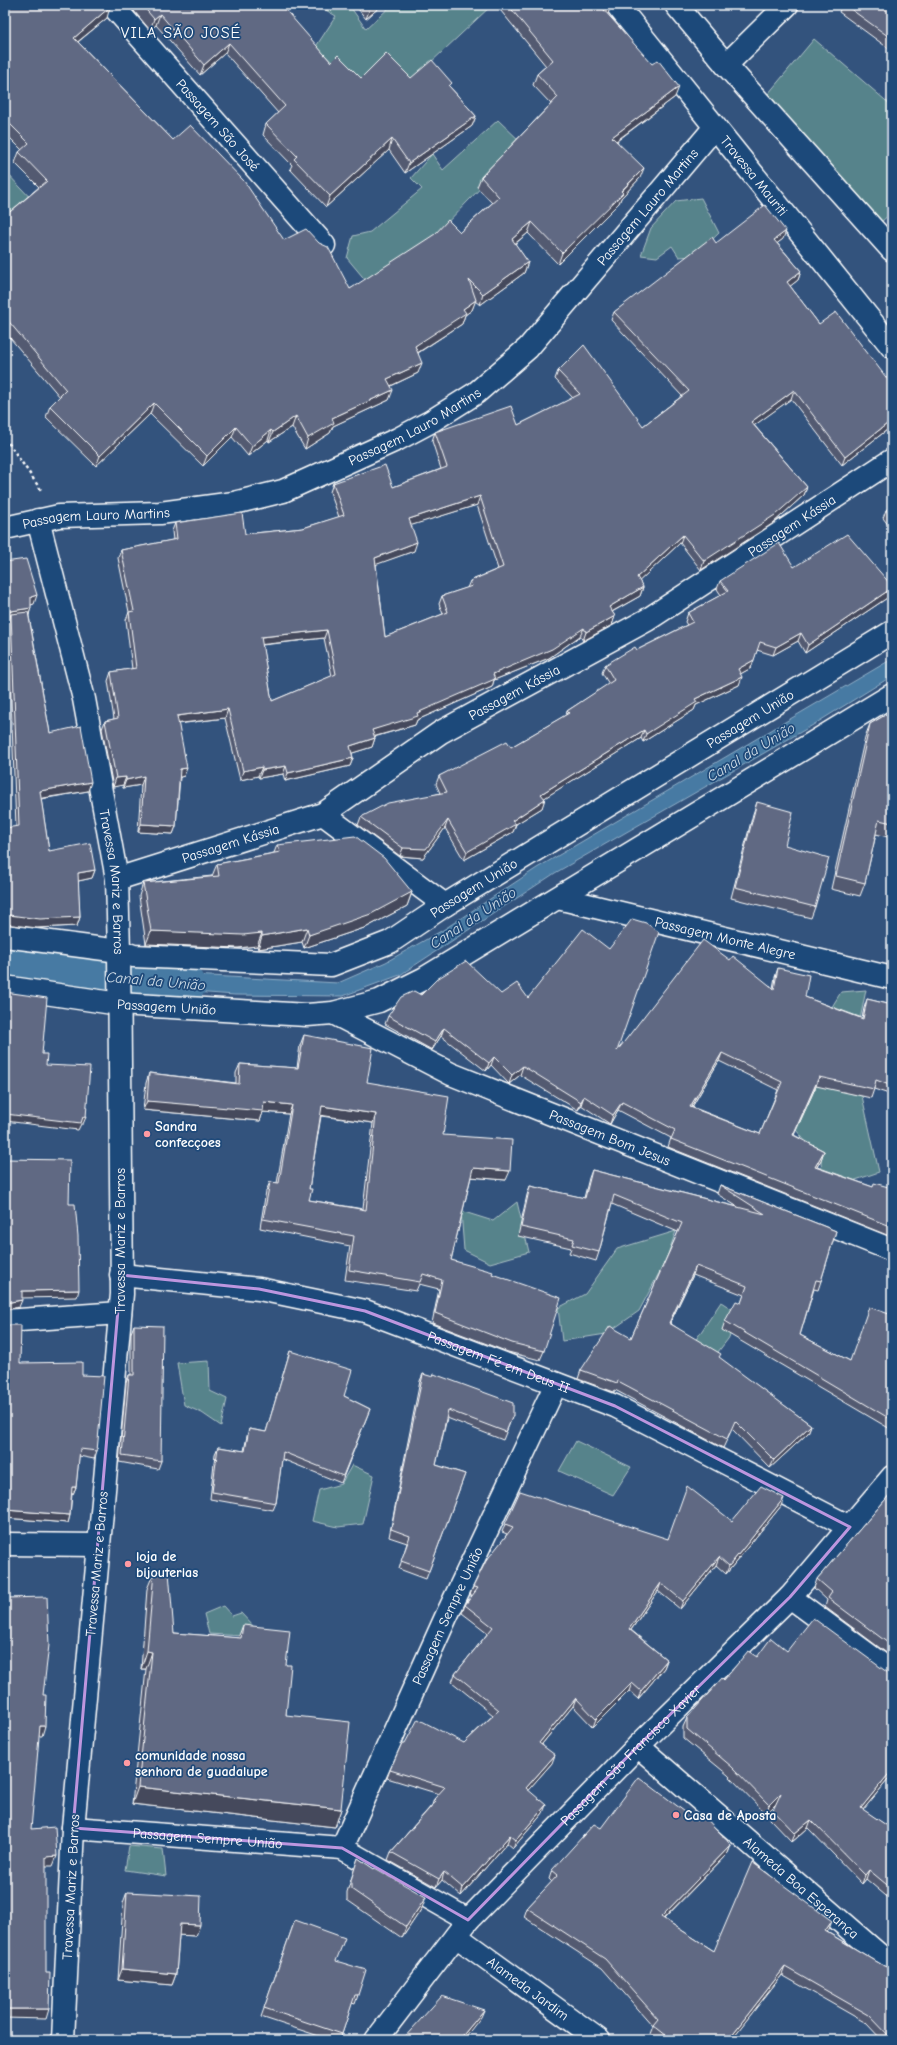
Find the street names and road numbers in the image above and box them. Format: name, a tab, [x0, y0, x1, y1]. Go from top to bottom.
street label: Passagem São José	[173, 75, 263, 175]
street label: Travessa Mauriti	[717, 132, 792, 219]
street label: Passagem Lauro Martins	[593, 145, 702, 269]
street label: Passagem Lauro Martins	[346, 384, 484, 469]
street label: Passagem Kássia	[745, 491, 839, 560]
street label: Passagem Lauro Martins	[21, 503, 171, 532]
street label: Passagem Kássia	[466, 661, 563, 724]
street label: Passagem União	[703, 686, 797, 752]
street label: Travessa Mariz e Barros	[96, 808, 128, 954]
street label: Passagem Kássia	[180, 820, 281, 867]
street label: Passagem União	[427, 854, 520, 921]
street label: Passagem Monte Alegre	[653, 913, 797, 963]
street label: Passagem União	[117, 995, 217, 1018]
street label: Passagem Bom Jesus	[547, 1106, 673, 1169]
street label: Travessa Mariz e Barros	[112, 1168, 129, 1314]
street label: Passagem Fé em Deus II	[425, 1327, 572, 1397]
street label: Travessa Mariz e Barros	[82, 1490, 112, 1637]
street label: Passagem Sempre União	[408, 1544, 486, 1687]
street label: Passagem São Francisco Xavier	[557, 1680, 705, 1829]
street label: Travessa Mariz e Barros	[59, 1814, 83, 1960]
street label: Passagem Sempre União	[132, 1824, 283, 1852]
street label: Alameda Boa Esperança	[740, 1833, 863, 1942]
street label: Alameda Jardim	[484, 1953, 572, 2024]

